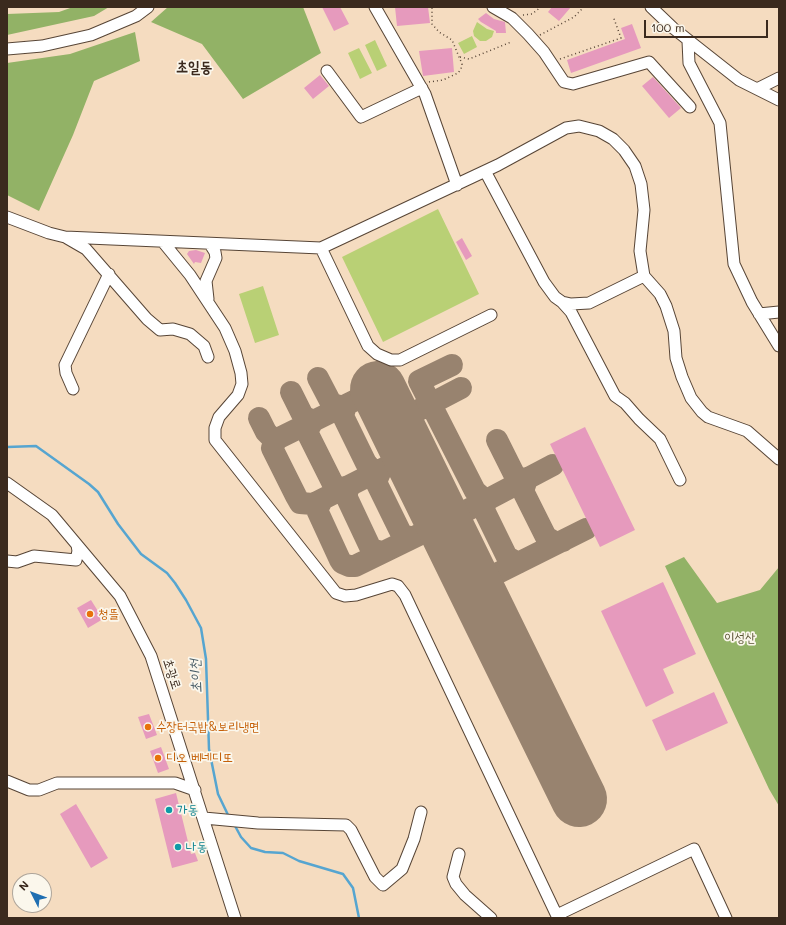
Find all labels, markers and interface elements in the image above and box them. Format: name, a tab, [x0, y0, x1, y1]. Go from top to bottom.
scale bar	[646, 12, 770, 38]
text: 100 m	[651, 19, 685, 35]
district label: 초일동	[176, 58, 212, 76]
place label: 청뜰	[98, 606, 119, 622]
marker: 청뜰	[85, 609, 95, 619]
park label: 이성산	[724, 630, 756, 646]
street label: 초광로	[160, 657, 184, 691]
water label: 초이천	[187, 659, 205, 693]
place label: 수장터국밥&보리냉면	[156, 719, 260, 735]
marker: 수장터국밥&보리냉면	[143, 722, 153, 732]
place label: 디오 베네디또	[166, 750, 233, 766]
marker: 디오 베네디또	[153, 753, 163, 763]
place label: 가동	[177, 802, 198, 818]
marker: 가동	[164, 805, 174, 815]
place label: 나동	[186, 839, 207, 855]
marker: 나동	[173, 842, 183, 852]
north arrow	[12, 873, 52, 913]
text: N	[15, 877, 32, 893]

